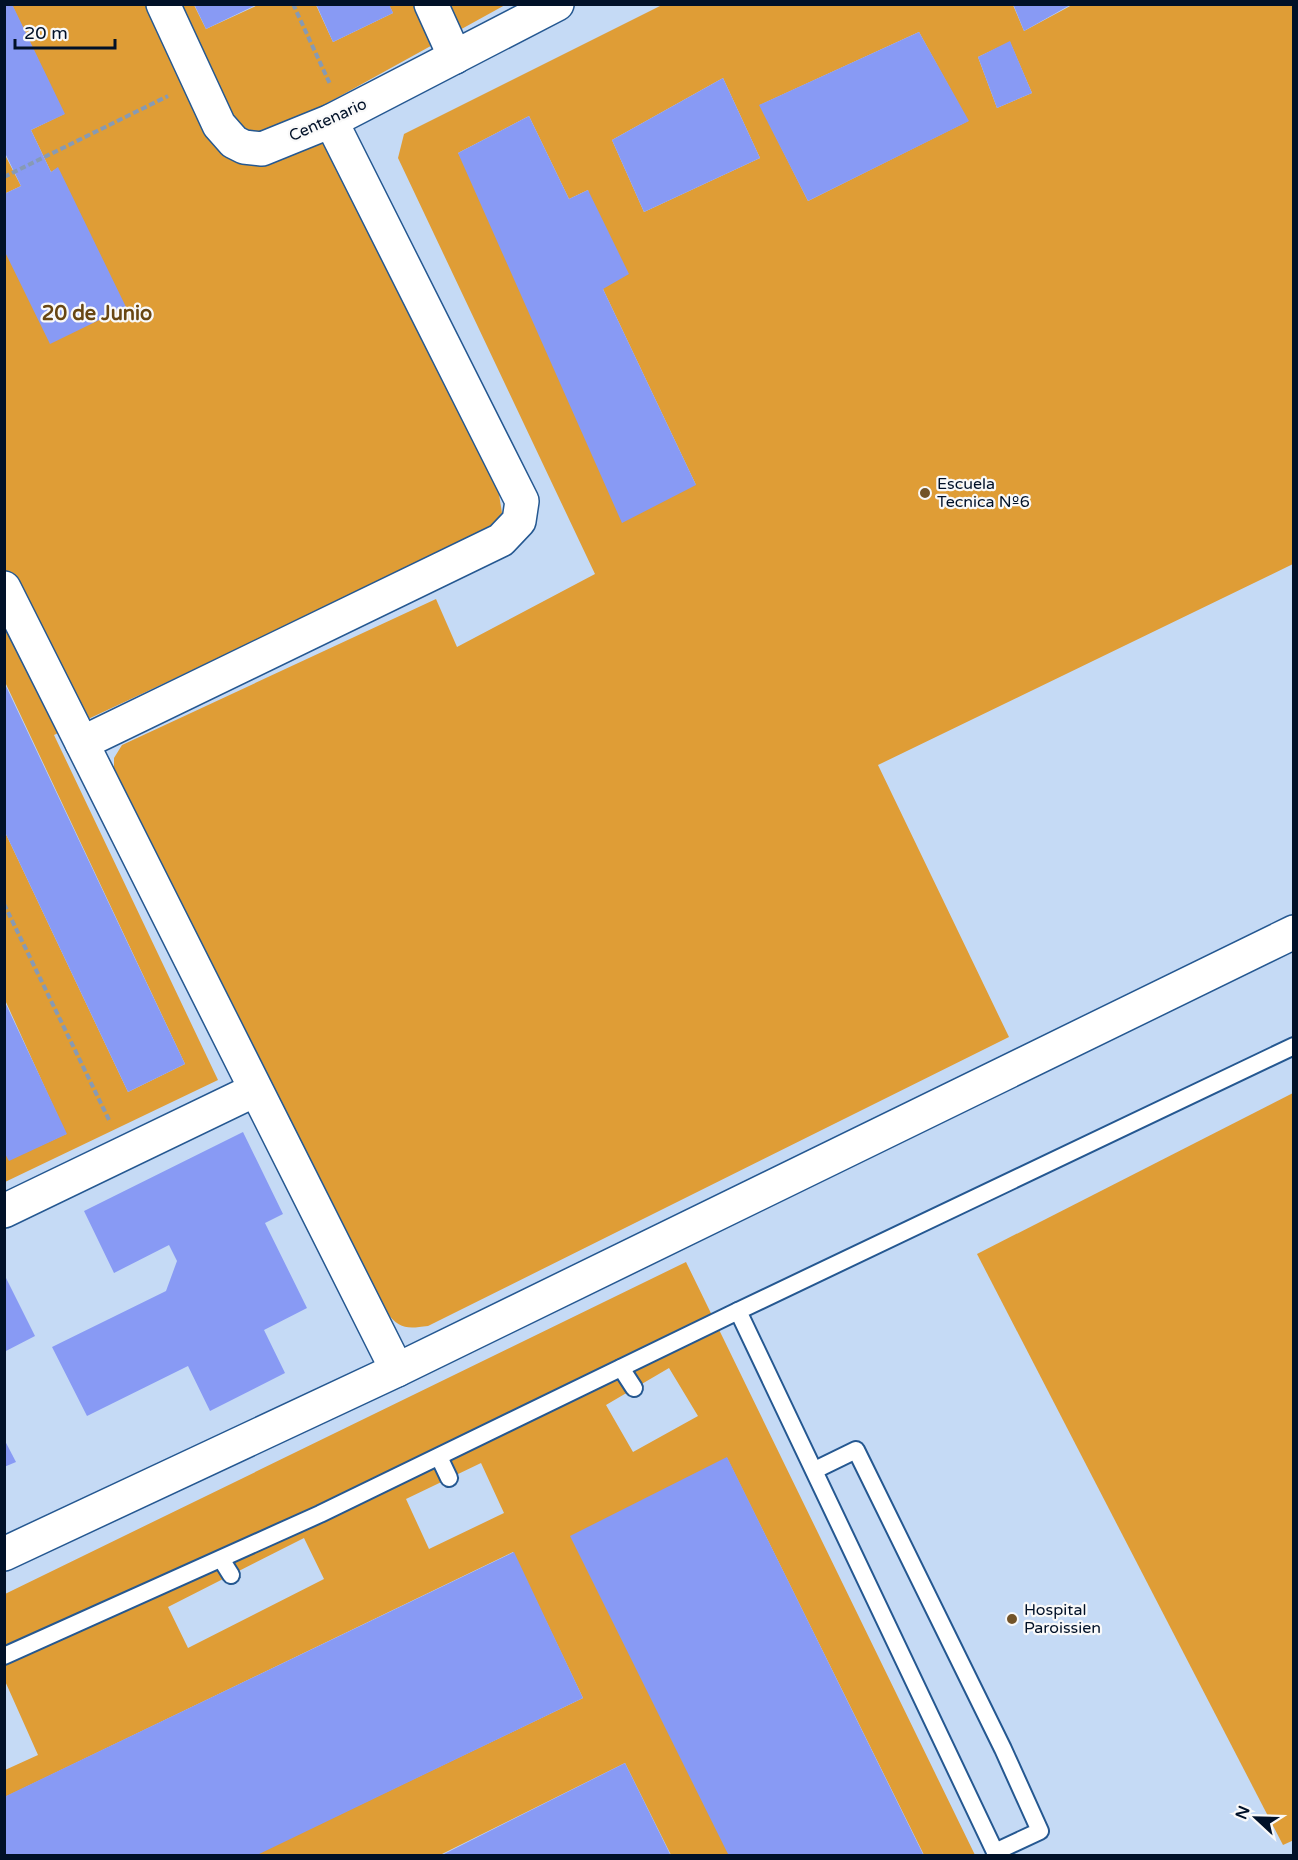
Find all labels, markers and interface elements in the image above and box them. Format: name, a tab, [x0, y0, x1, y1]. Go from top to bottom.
scale bar	[15, 12, 116, 50]
text: 20 m	[24, 22, 68, 44]
street label: Centenario	[286, 94, 370, 146]
district label: 20 de Junio	[42, 302, 152, 326]
place label: Escuela Tecnica Nº6	[937, 474, 1030, 512]
marker: Escuela Tecnica Nº6	[918, 486, 932, 500]
place label: Hospital Paroissien	[1024, 1600, 1101, 1638]
marker: Hospital Paroissien	[1005, 1612, 1019, 1626]
north arrow	[1226, 1788, 1286, 1848]
text: N	[1231, 1803, 1255, 1822]

